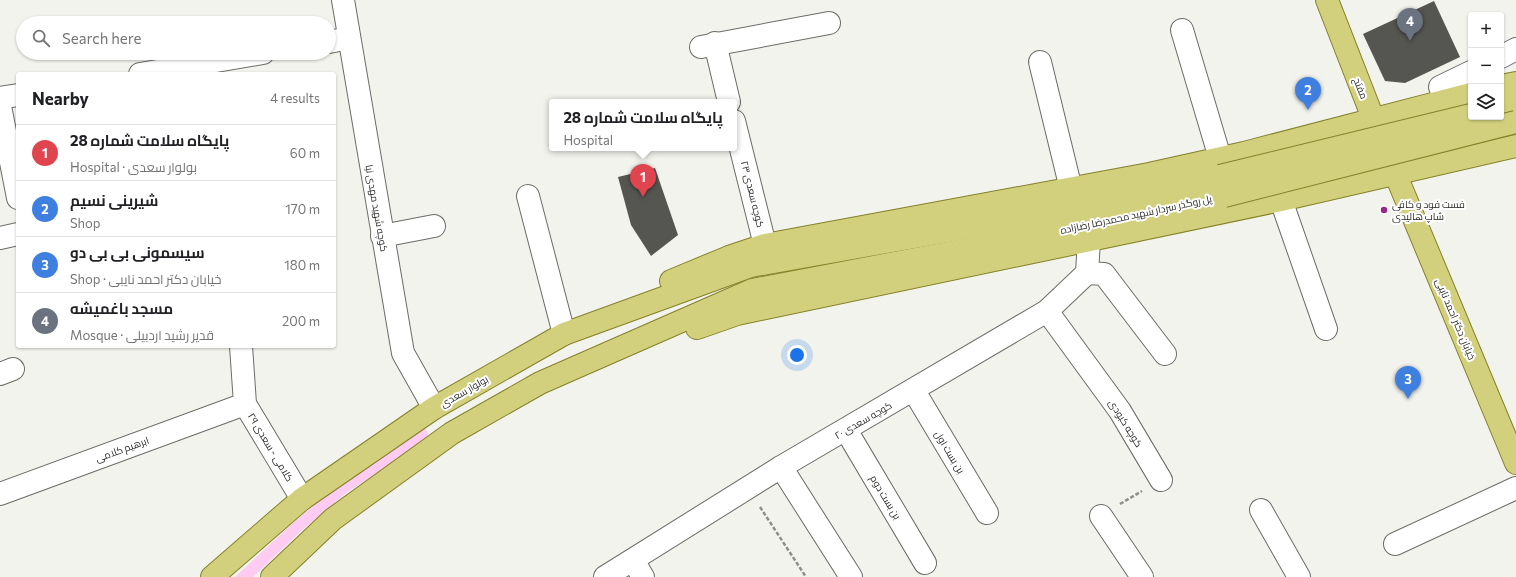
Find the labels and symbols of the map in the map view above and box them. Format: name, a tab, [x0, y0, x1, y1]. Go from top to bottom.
pin: 4	[1397, 8, 1423, 41]
street label: مفتح	[1351, 76, 1371, 101]
pin: 2	[1295, 77, 1321, 110]
street label: کوچه سعدی ۲۳	[738, 159, 767, 229]
street label: کوچه شهید مهدی نیا	[362, 164, 391, 253]
pin: 1	[630, 164, 656, 197]
street label: پل روگذر سردار شهید محمدرضا رضازاده	[1059, 192, 1213, 237]
place label: فست فود و کافی شاپ هالیدی	[1392, 198, 1465, 223]
marker: فست فود و کافی شاپ هالیدی	[1379, 205, 1389, 215]
street label: خیابان دکتر احمد نایبی	[1433, 277, 1479, 362]
your location	[787, 345, 807, 365]
pin: 3	[1395, 366, 1421, 399]
street label: بولوار سعدی	[438, 373, 491, 410]
street label: کوچه کبودی	[1106, 397, 1145, 450]
street label: کوچه سعدی ۲۰	[832, 399, 894, 442]
street label: کلامی - سعدی ۲۹	[245, 411, 296, 484]
street label: بن بست اول	[932, 428, 967, 476]
street label: ابرهیم کلامی	[94, 434, 151, 466]
street label: بن بست دوم	[866, 473, 904, 522]

